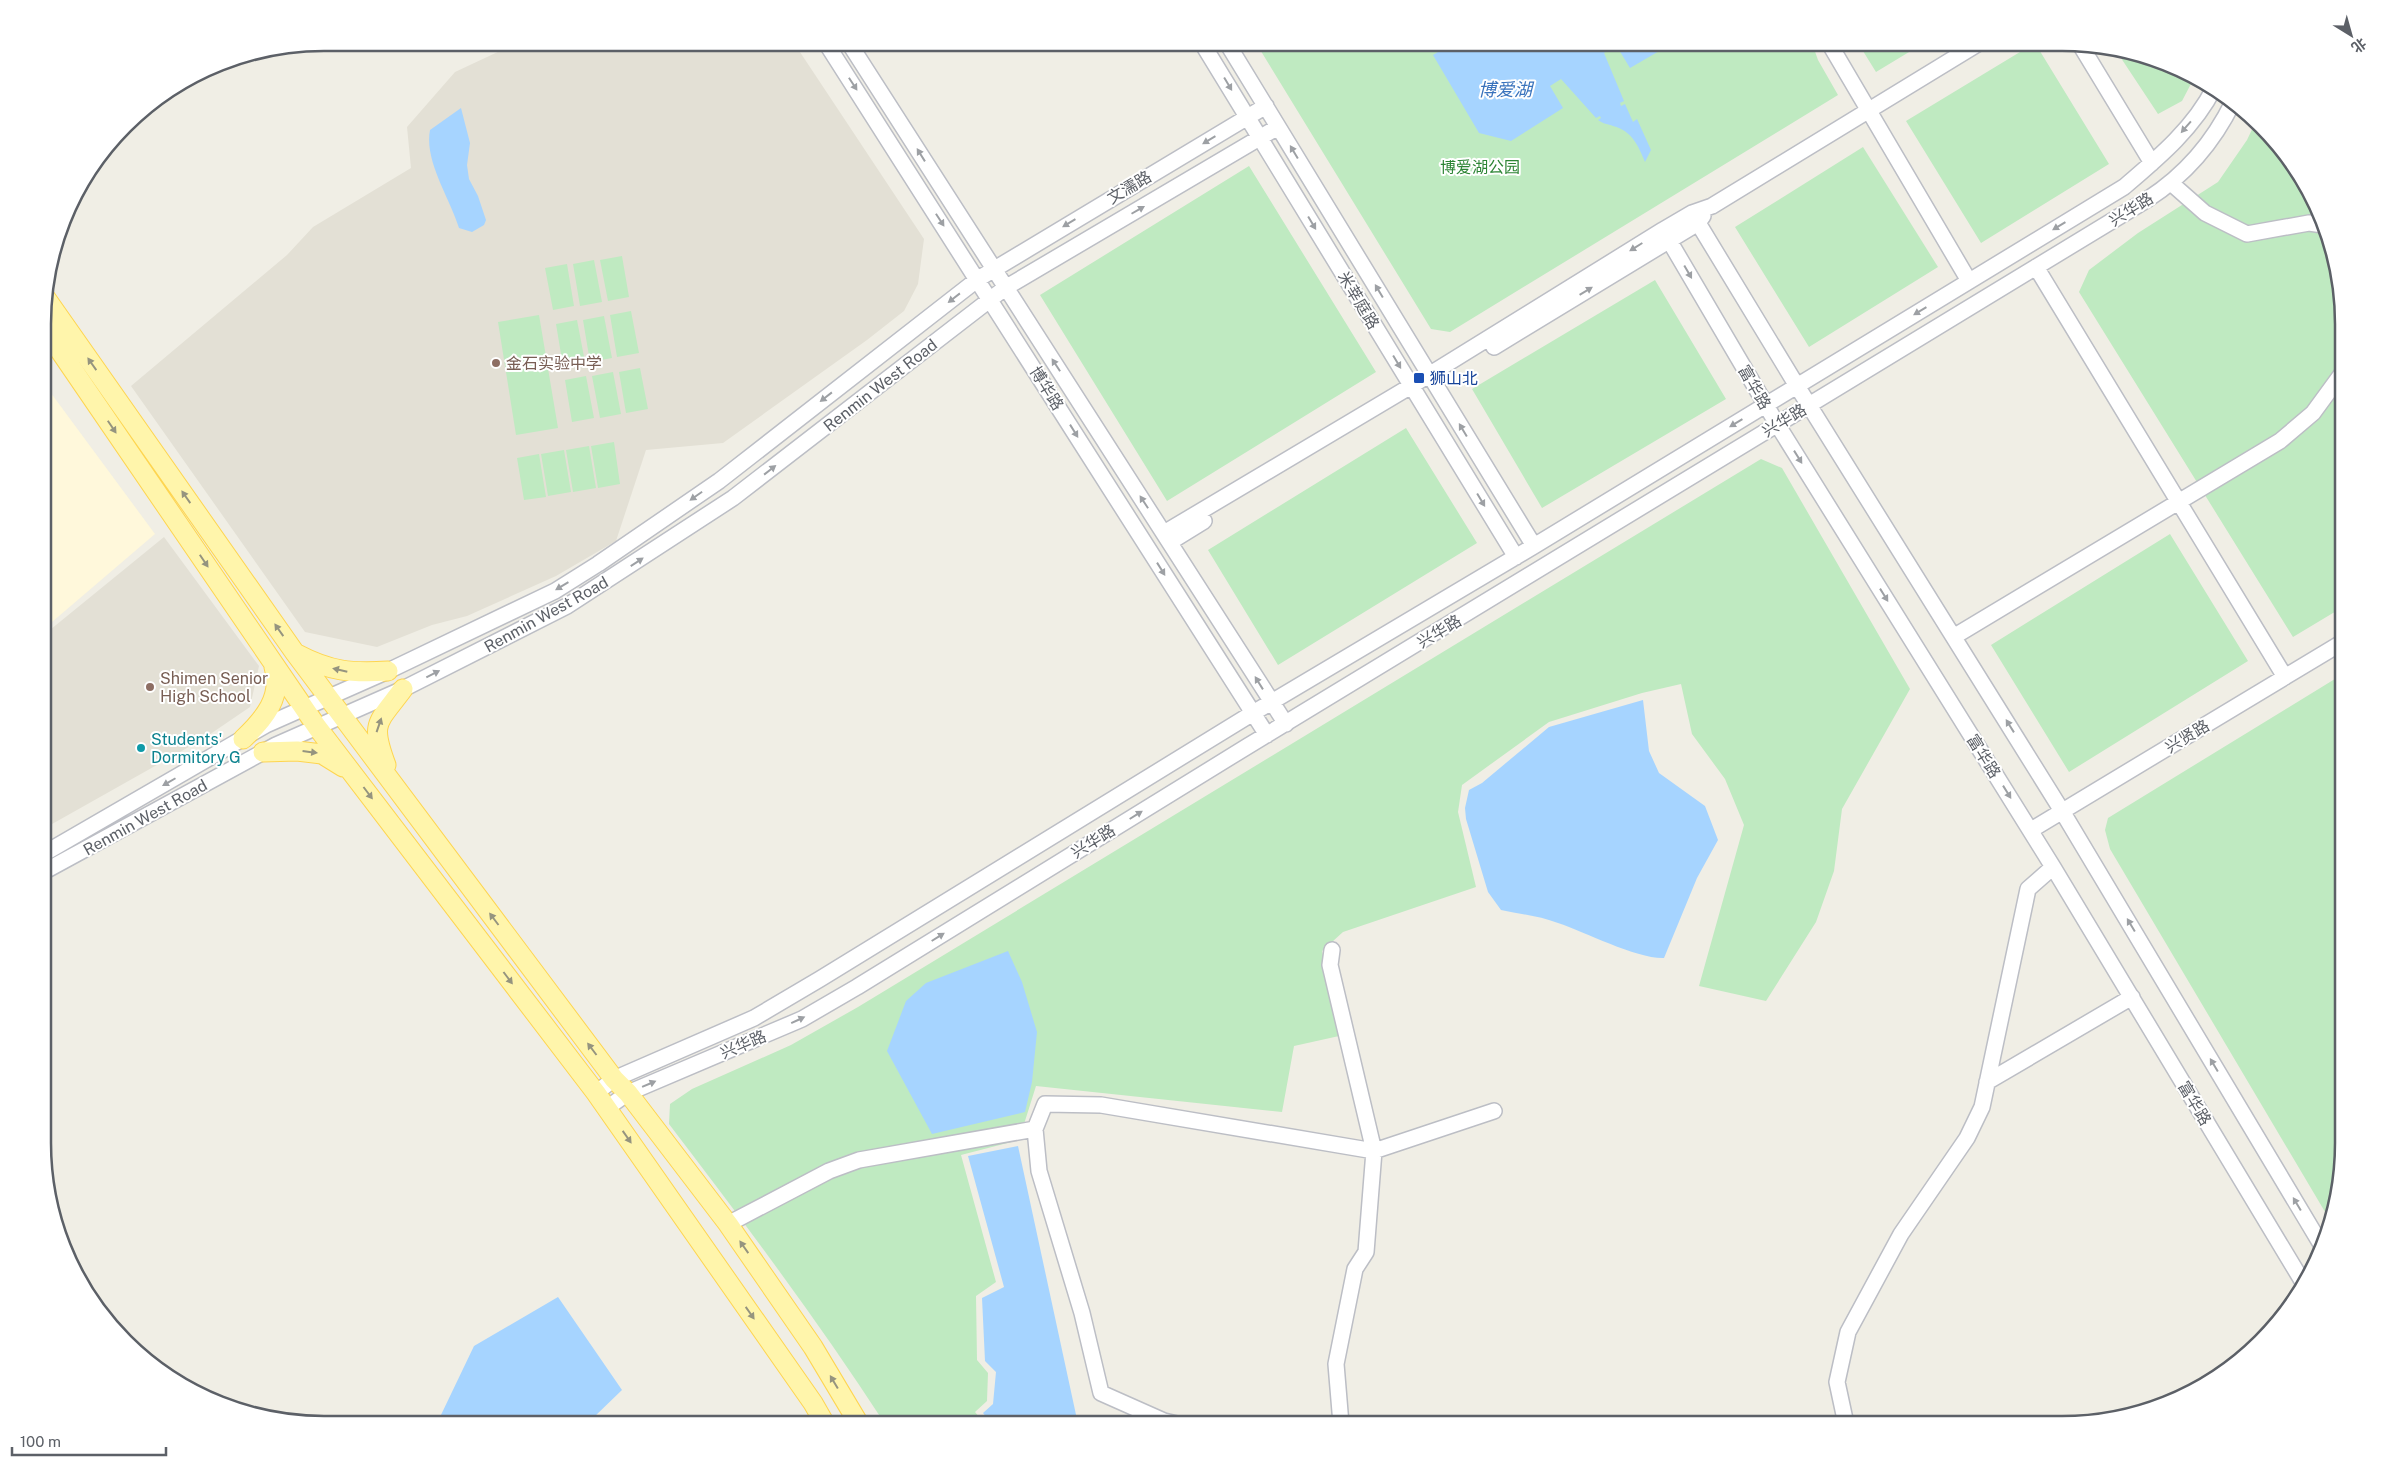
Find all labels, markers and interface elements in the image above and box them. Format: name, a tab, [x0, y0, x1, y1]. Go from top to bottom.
north arrow	[2326, 10, 2376, 60]
text: 北	[2348, 35, 2369, 56]
one-way arrow	[848, 77, 857, 90]
one-way arrow	[1223, 78, 1232, 91]
water label: 博爱湖	[1478, 79, 1535, 100]
one-way arrow	[2181, 121, 2192, 134]
one-way arrow	[1202, 135, 1215, 144]
one-way arrow	[1289, 146, 1298, 159]
one-way arrow	[916, 148, 925, 161]
park label: 博爱湖公园	[1440, 158, 1520, 177]
street label: 文濡路	[1104, 167, 1155, 208]
street label: 兴华路	[2106, 189, 2157, 230]
one-way arrow	[1131, 205, 1145, 214]
one-way arrow	[936, 214, 945, 227]
one-way arrow	[1308, 216, 1317, 229]
one-way arrow	[1063, 219, 1076, 228]
one-way arrow	[2052, 222, 2065, 231]
one-way arrow	[1629, 242, 1642, 252]
one-way arrow	[1684, 265, 1693, 278]
street label: 米莘庭路	[1334, 268, 1383, 333]
one-way arrow	[1374, 285, 1383, 298]
one-way arrow	[1579, 286, 1592, 296]
one-way arrow	[948, 292, 961, 303]
one-way arrow	[1913, 306, 1927, 316]
street label: Renmin West Road	[820, 335, 941, 436]
place label: 金石实验中学	[506, 354, 602, 373]
one-way arrow	[1392, 355, 1401, 368]
one-way arrow	[87, 357, 97, 371]
marker: 金石实验中学	[490, 357, 502, 369]
one-way arrow	[1051, 359, 1060, 372]
street label: 富华路	[1734, 362, 1775, 413]
street label: 博华路	[1026, 363, 1067, 414]
place label: 狮山北	[1430, 369, 1478, 388]
marker: 狮山北	[1412, 371, 1426, 385]
one-way arrow	[819, 392, 832, 403]
street label: 兴华路	[1759, 400, 1810, 441]
one-way arrow	[1730, 418, 1743, 428]
one-way arrow	[107, 420, 117, 434]
one-way arrow	[1459, 423, 1468, 436]
one-way arrow	[1070, 425, 1079, 438]
one-way arrow	[1793, 450, 1802, 463]
one-way arrow	[763, 464, 776, 475]
one-way arrow	[181, 490, 191, 504]
one-way arrow	[690, 491, 703, 501]
one-way arrow	[1477, 494, 1486, 507]
one-way arrow	[1139, 495, 1148, 508]
one-way arrow	[199, 554, 209, 568]
one-way arrow	[630, 557, 643, 567]
one-way arrow	[1157, 562, 1166, 575]
street label: Renmin West Road	[481, 572, 612, 656]
one-way arrow	[555, 582, 568, 591]
one-way arrow	[1879, 588, 1888, 601]
street label: 兴华路	[1414, 611, 1465, 652]
one-way arrow	[274, 623, 284, 637]
one-way arrow	[332, 666, 347, 674]
place label: Shimen Senior High School	[160, 669, 268, 706]
one-way arrow	[426, 670, 440, 678]
one-way arrow	[1254, 677, 1264, 690]
marker: Shimen Senior High School	[144, 681, 156, 693]
street label: 兴贤路	[2162, 716, 2213, 757]
one-way arrow	[375, 717, 383, 732]
one-way arrow	[2005, 720, 2015, 733]
place label: Students' Dormitory G	[151, 730, 241, 767]
street label: 富华路	[1963, 731, 2004, 782]
marker: Students' Dormitory G	[135, 742, 147, 754]
one-way arrow	[303, 748, 319, 756]
street label: Renmin West Road	[80, 775, 211, 859]
one-way arrow	[163, 777, 176, 786]
one-way arrow	[2002, 785, 2011, 799]
one-way arrow	[362, 786, 373, 799]
one-way arrow	[1129, 810, 1142, 820]
street label: 兴华路	[1068, 821, 1119, 862]
one-way arrow	[489, 912, 499, 926]
one-way arrow	[2126, 919, 2135, 932]
one-way arrow	[931, 932, 944, 941]
one-way arrow	[503, 971, 514, 984]
one-way arrow	[791, 1016, 805, 1024]
street label: 兴华路	[717, 1026, 769, 1063]
one-way arrow	[587, 1042, 597, 1056]
one-way arrow	[2209, 1058, 2218, 1071]
street label: 富华路	[2174, 1078, 2215, 1129]
one-way arrow	[642, 1080, 656, 1088]
one-way arrow	[622, 1130, 632, 1143]
one-way arrow	[2293, 1198, 2302, 1211]
one-way arrow	[739, 1241, 749, 1254]
one-way arrow	[745, 1306, 755, 1319]
one-way arrow	[830, 1376, 839, 1389]
scale bar	[12, 1424, 166, 1456]
text: 100 m	[20, 1433, 61, 1450]

